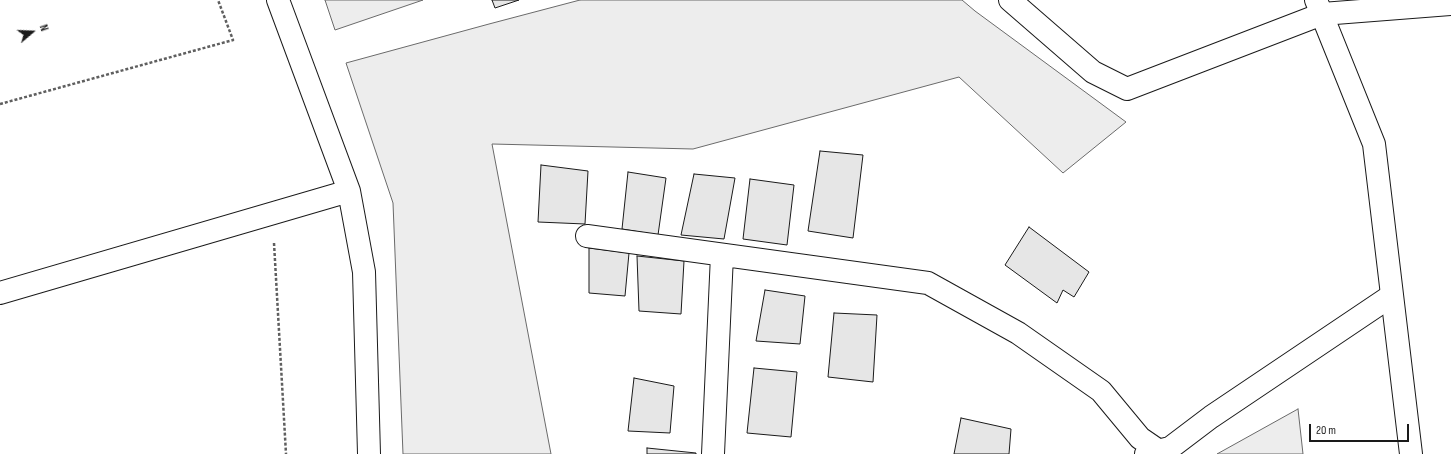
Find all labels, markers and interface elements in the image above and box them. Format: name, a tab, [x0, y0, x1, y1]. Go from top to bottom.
north arrow	[12, 12, 52, 52]
text: N	[37, 23, 51, 33]
scale bar	[1311, 416, 1411, 442]
text: 20 m	[1316, 423, 1336, 438]

